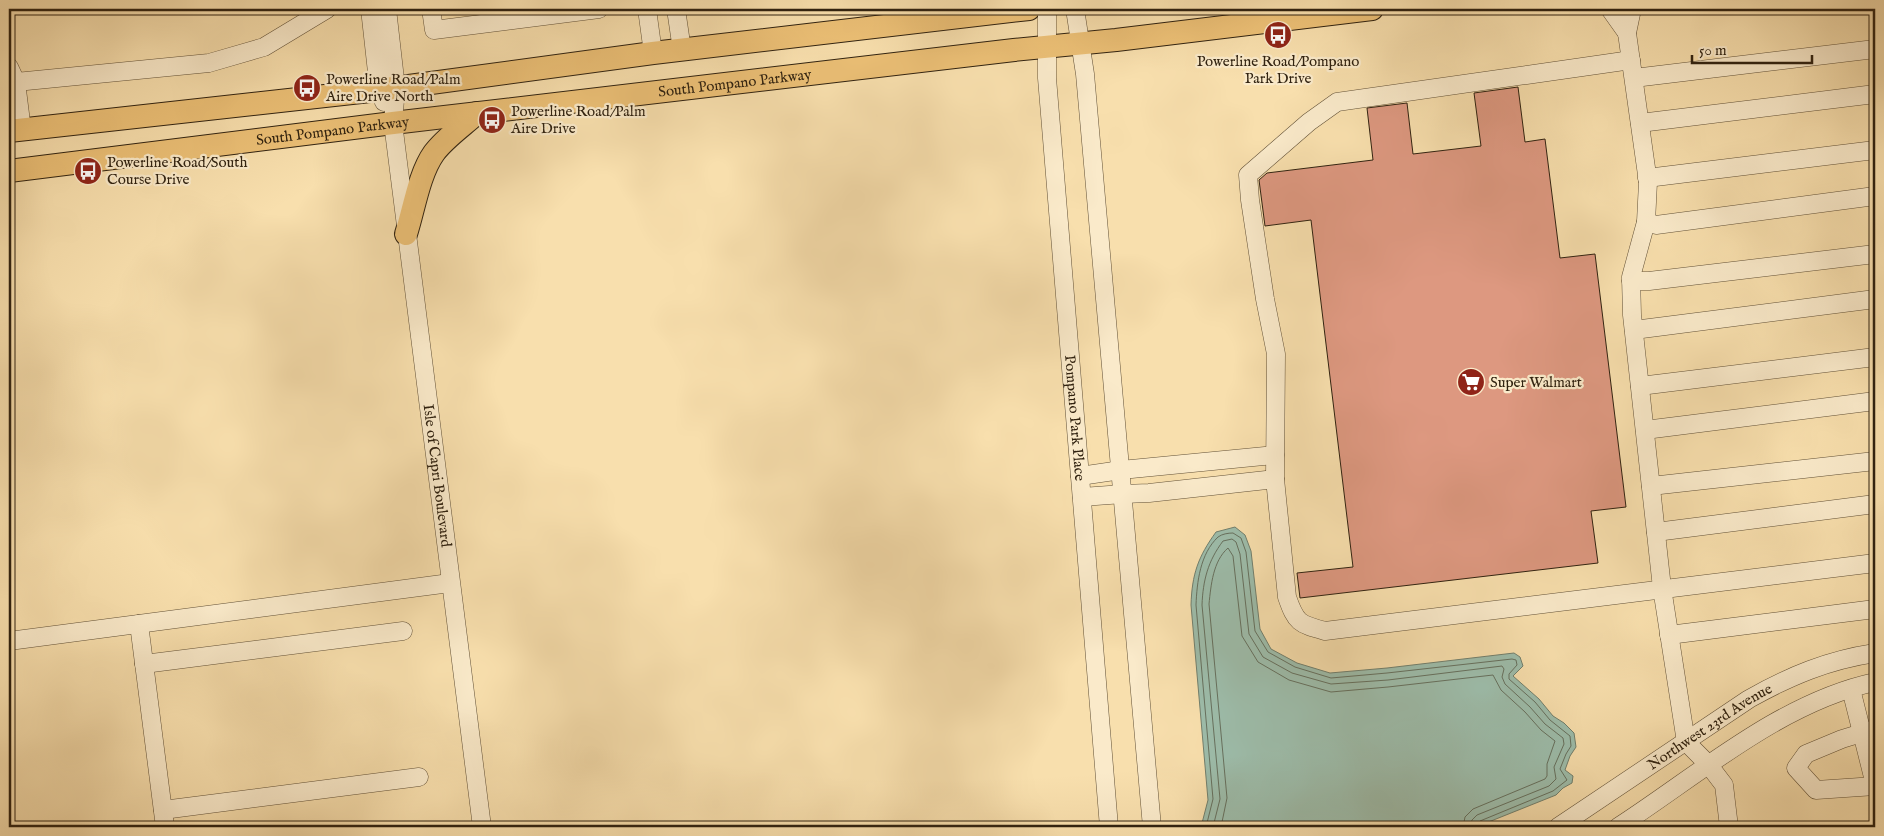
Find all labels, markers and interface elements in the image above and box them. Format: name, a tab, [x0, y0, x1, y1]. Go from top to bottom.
bus stop icon: Powerline Road/Pompano Park Drive	[1263, 20, 1293, 50]
scale bar	[1692, 32, 1812, 64]
text: 50 m	[1699, 41, 1727, 60]
place label: Powerline Road/Pompano Park Drive	[1197, 52, 1359, 88]
street label: South Pompano Parkway	[657, 64, 813, 101]
place label: Powerline Road/Palm Aire Drive North	[325, 70, 461, 106]
bus stop icon: Powerline Road/Palm Aire Drive North	[292, 73, 322, 103]
place label: Powerline Road/Palm Aire Drive	[510, 102, 646, 138]
bus stop icon: Powerline Road/Palm Aire Drive	[477, 105, 507, 135]
street label: South Pompano Parkway	[255, 112, 411, 150]
place label: Powerline Road/South Course Drive	[107, 153, 247, 189]
bus stop icon: Powerline Road/South Course Drive	[73, 156, 103, 186]
street label: Pompano Park Place	[1060, 354, 1090, 482]
supermarket icon: Super Walmart	[1456, 367, 1486, 397]
place label: Super Walmart	[1490, 373, 1582, 392]
street label: Isle of Capri Boulevard	[419, 403, 456, 549]
street label: Northwest 23rd Avenue	[1644, 679, 1775, 774]

